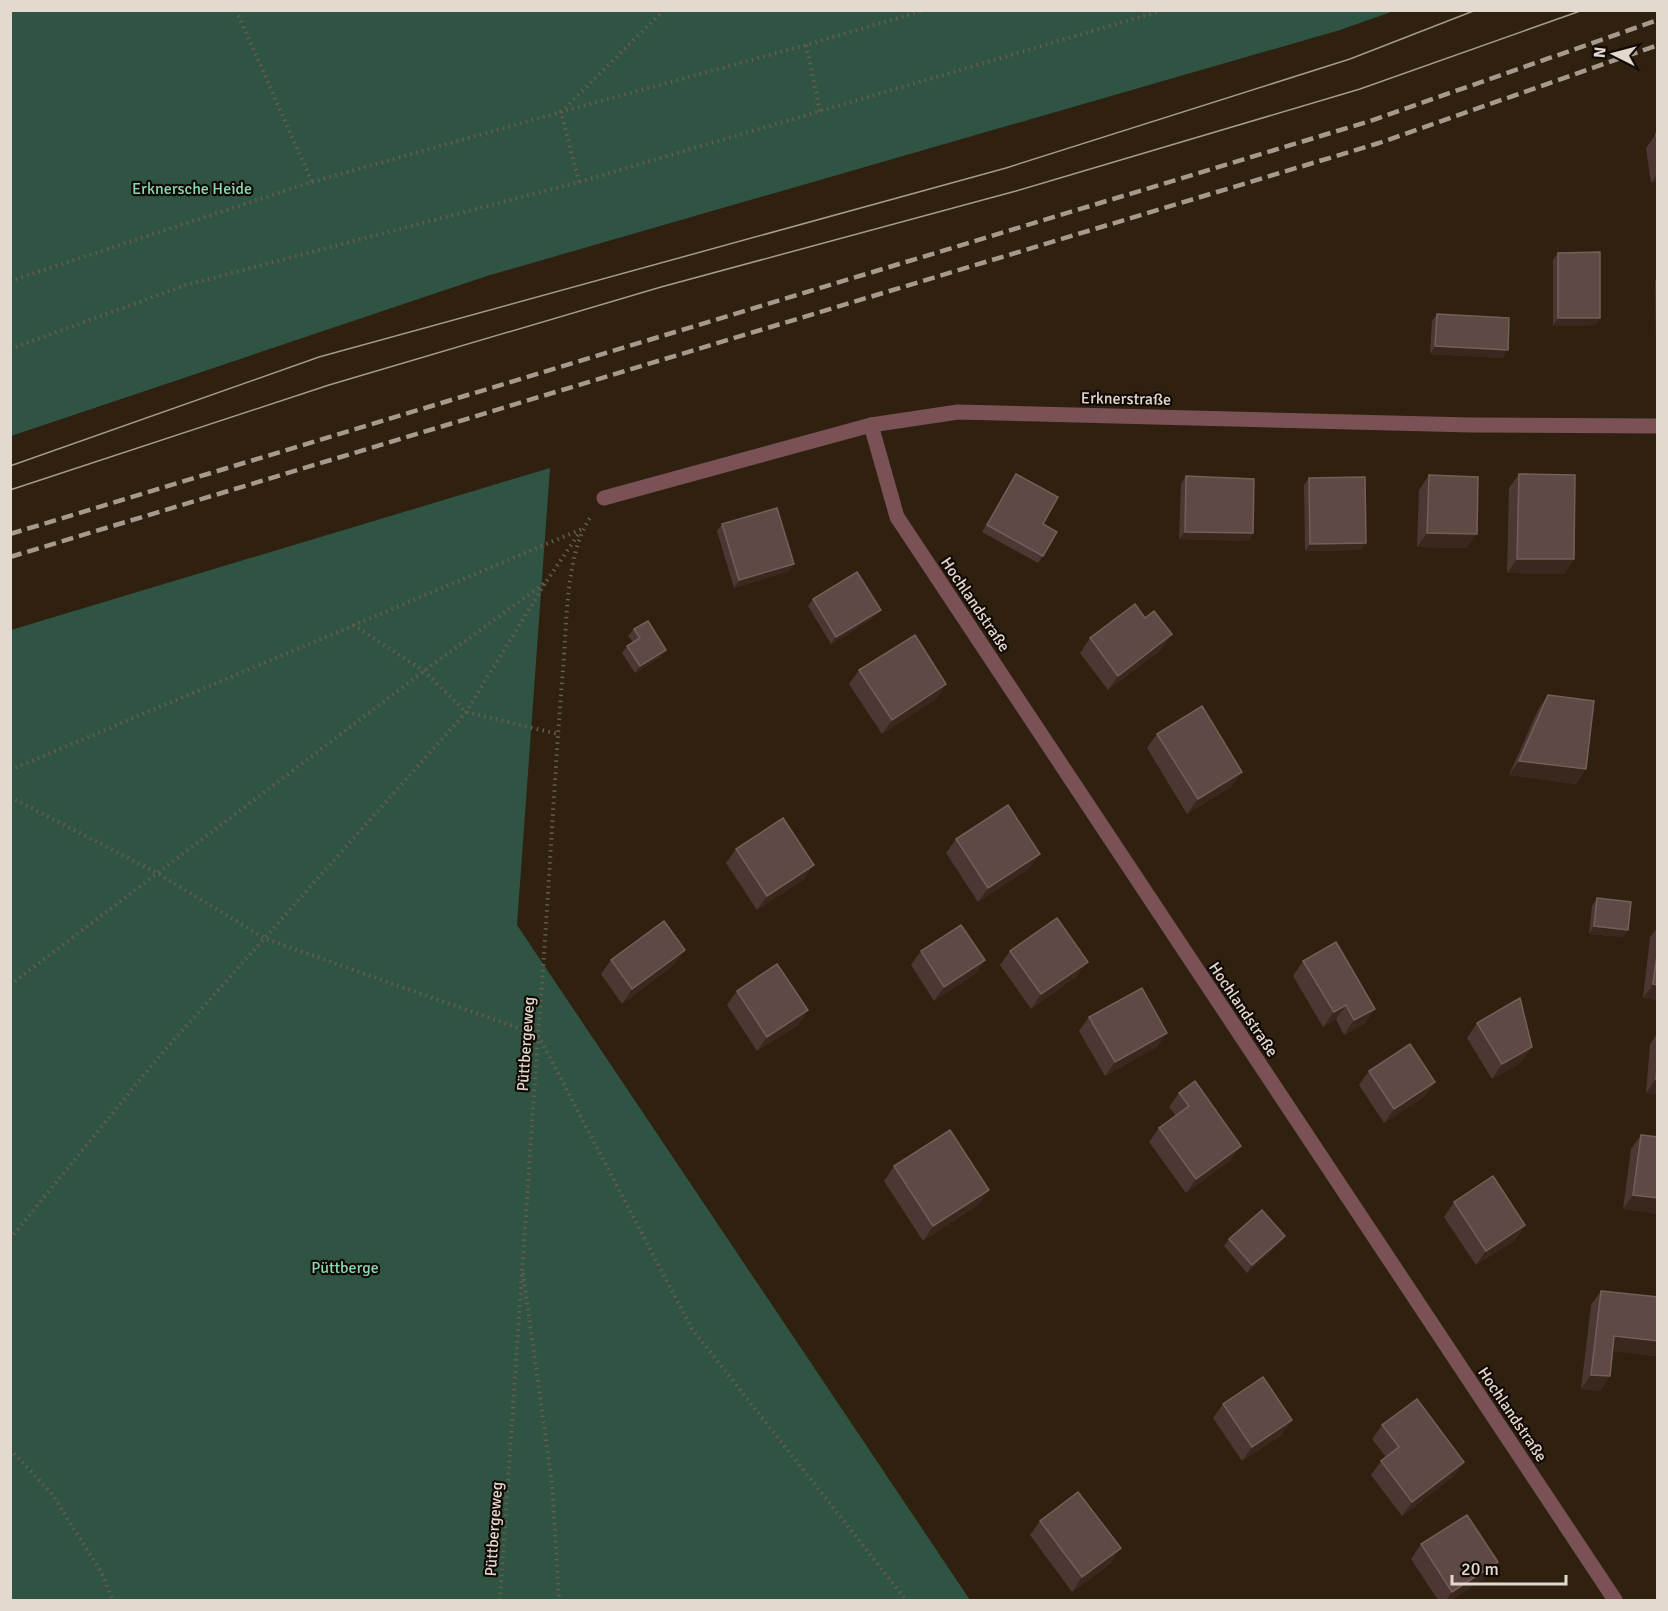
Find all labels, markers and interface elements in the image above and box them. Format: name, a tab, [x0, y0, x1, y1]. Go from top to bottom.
north arrow	[1584, 24, 1644, 84]
text: N	[1590, 46, 1611, 59]
park label: Erknersche Heide	[132, 179, 252, 199]
street label: Erknerstraße	[1081, 388, 1171, 410]
street label: Hochlandstraße	[936, 553, 1014, 656]
street label: Hochlandstraße	[1204, 958, 1282, 1061]
street label: Püttbergeweg	[513, 996, 539, 1092]
park label: Püttberge	[311, 1258, 379, 1278]
street label: Hochlandstraße	[1473, 1363, 1551, 1466]
street label: Püttbergeweg	[481, 1481, 507, 1577]
scale bar	[1452, 1548, 1566, 1586]
text: 20 m	[1461, 1558, 1499, 1580]

